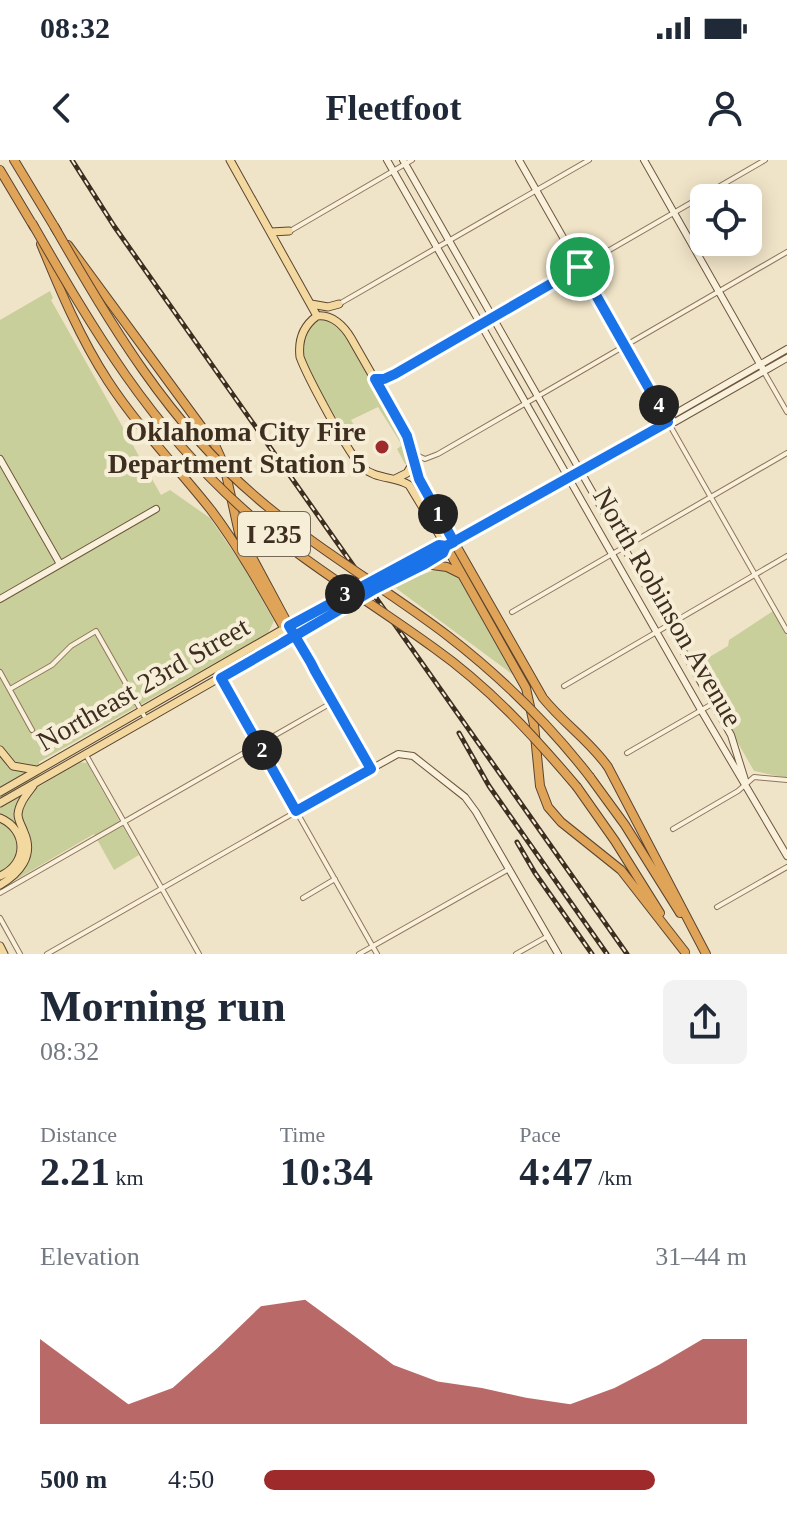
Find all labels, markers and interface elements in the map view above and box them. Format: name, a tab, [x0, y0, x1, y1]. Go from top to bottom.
text: 08:32	[40, 11, 110, 44]
icon: back	[40, 86, 84, 130]
icon: person	[703, 86, 747, 130]
text: Fleetfoot	[326, 88, 461, 128]
map controls	[690, 184, 762, 256]
button: locate	[690, 184, 762, 256]
pin	[546, 233, 614, 301]
icon: arrive	[558, 245, 602, 289]
pin: 4	[639, 385, 679, 425]
text: 4	[654, 392, 665, 417]
place label: Oklahoma City Fire Department Station 5	[108, 416, 366, 479]
marker: Oklahoma City Fire Department Station 5	[373, 438, 391, 456]
street label: North Robinson Avenue	[587, 482, 749, 732]
pin: 1	[418, 494, 458, 534]
text: 1	[433, 501, 444, 526]
road number: I 235	[238, 512, 310, 556]
pin: 3	[325, 574, 365, 614]
text: 3	[340, 581, 351, 606]
street label: Northeast 23rd Street	[32, 611, 255, 757]
pin: 2	[242, 730, 282, 770]
text: 2	[257, 737, 268, 762]
button: share	[663, 980, 747, 1064]
text: Morning run	[40, 982, 286, 1031]
text: 08:32	[40, 1037, 99, 1066]
text: Distance	[40, 1122, 117, 1147]
text: Time	[280, 1122, 325, 1147]
text: Pace	[519, 1122, 561, 1147]
text: 2.21	[40, 1149, 110, 1194]
text: 10:34	[280, 1149, 373, 1194]
text: 4:47	[519, 1149, 593, 1194]
text: km	[110, 1165, 144, 1190]
text: /km	[593, 1165, 632, 1190]
text: Elevation	[40, 1242, 140, 1271]
text: 31–44 m	[655, 1242, 747, 1271]
text: 500 m	[40, 1465, 107, 1494]
text: 4:50	[168, 1465, 214, 1494]

